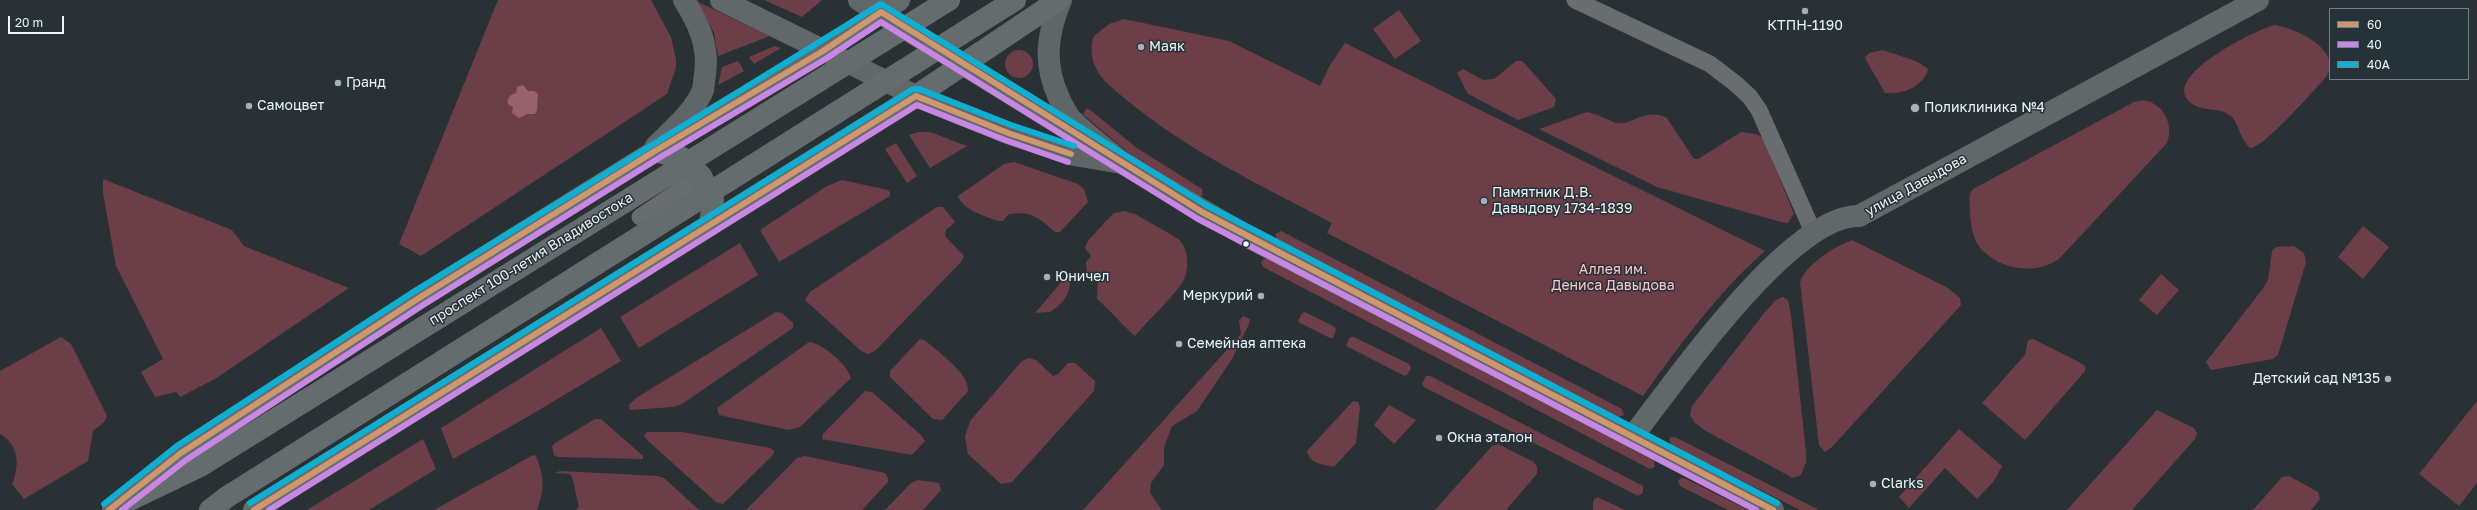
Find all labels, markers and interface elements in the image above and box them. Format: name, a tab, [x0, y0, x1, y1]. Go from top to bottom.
marker: КТПН-1190	[1800, 6, 1810, 16]
scale bar	[10, 8, 66, 34]
legend	[2329, 8, 2469, 80]
text: 20 m	[15, 15, 43, 30]
text: 60	[2367, 17, 2382, 32]
place label: КТПН-1190	[1767, 18, 1843, 34]
text: 40	[2367, 37, 2382, 52]
place label: Маяк	[1149, 39, 1185, 55]
marker: Маяк	[1136, 42, 1146, 52]
text: 40А	[2367, 57, 2390, 72]
place label: Гранд	[346, 75, 386, 91]
marker: Гранд	[333, 78, 343, 88]
place label: Самоцвет	[257, 98, 324, 114]
place label: Поликлиника №4	[1924, 100, 2045, 116]
marker: Самоцвет	[244, 101, 254, 111]
marker: Поликлиника №4	[1909, 102, 1921, 114]
street label: улица Давыдова	[1862, 150, 1970, 220]
place label: Памятник Д.В. Давыдову 1734-1839	[1492, 185, 1632, 218]
street label: проспект 100-летия Владивостока	[426, 189, 636, 329]
marker: Памятник Д.В. Давыдову 1734-1839	[1479, 196, 1489, 206]
unlabelled marker	[1241, 239, 1251, 249]
park label: Аллея им. Дениса Давыдова	[1551, 262, 1675, 294]
place label: Юничел	[1055, 269, 1109, 285]
marker: Юничел	[1042, 272, 1052, 282]
place label: Меркурий	[1183, 288, 1253, 304]
marker: Меркурий	[1256, 291, 1266, 301]
place label: Семейная аптека	[1187, 336, 1306, 352]
marker: Семейная аптека	[1174, 339, 1184, 349]
place label: Детский сад №135	[2253, 371, 2380, 387]
marker: Детский сад №135	[2383, 374, 2393, 384]
place label: Окна эталон	[1447, 430, 1532, 446]
marker: Окна эталон	[1434, 433, 1444, 443]
place label: Clarks	[1881, 476, 1924, 492]
marker: Clarks	[1868, 479, 1878, 489]

